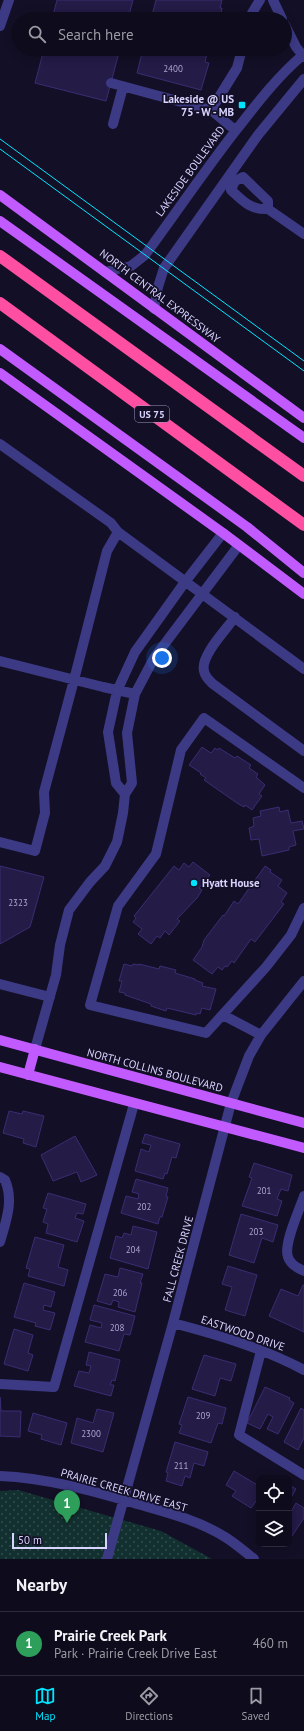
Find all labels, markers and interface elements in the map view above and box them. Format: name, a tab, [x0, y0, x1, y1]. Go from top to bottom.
search box	[12, 12, 292, 56]
icon: search	[26, 23, 48, 45]
text: Search here	[58, 25, 134, 44]
house number: 2400	[163, 63, 183, 74]
place label: Lakeside @ US 75 - W - MB	[163, 92, 234, 119]
marker: Lakeside @ US 75 - W - MB	[237, 100, 247, 110]
street label: LAKESIDE BOULEVARD	[152, 123, 228, 219]
street label: NORTH CENTRAL EXPRESSWAY	[97, 246, 224, 346]
road number: US 75	[135, 406, 169, 422]
your location	[152, 648, 172, 668]
place label: Hyatt House	[202, 876, 260, 890]
marker: Hyatt House	[189, 878, 199, 888]
house number: 2323	[8, 897, 28, 908]
street label: NORTH COLLINS BOULEVARD	[86, 1045, 224, 1095]
house number: 201	[257, 1185, 271, 1196]
house number: 202	[137, 1201, 151, 1212]
street label: FALL CREEK DRIVE	[160, 1214, 196, 1304]
house number: 203	[249, 1226, 263, 1237]
house number: 204	[126, 1244, 140, 1255]
house number: 206	[113, 1287, 127, 1298]
street label: EASTWOOD DRIVE	[199, 1312, 287, 1354]
house number: 208	[110, 1322, 124, 1333]
house number: 209	[196, 1410, 210, 1421]
house number: 2300	[81, 1428, 101, 1439]
house number: 211	[174, 1460, 188, 1471]
street label: PRAIRIE CREEK DRIVE EAST	[59, 1465, 189, 1515]
map controls	[256, 1475, 292, 1547]
button: locate	[256, 1475, 292, 1511]
pin: 1	[54, 1490, 80, 1523]
button: layers	[256, 1511, 292, 1547]
scale bar	[12, 1531, 107, 1550]
text: 50 m	[18, 1533, 42, 1547]
text: Nearby	[16, 1574, 67, 1596]
text: Prairie Creek Park	[54, 1626, 167, 1645]
text: 1	[25, 1635, 33, 1652]
text: 460 m	[253, 1635, 288, 1652]
text: Park · Prairie Creek Drive East	[54, 1645, 217, 1662]
tab: Map	[34, 1685, 56, 1723]
tab: Directions	[125, 1685, 173, 1723]
tab: Saved	[242, 1685, 270, 1723]

